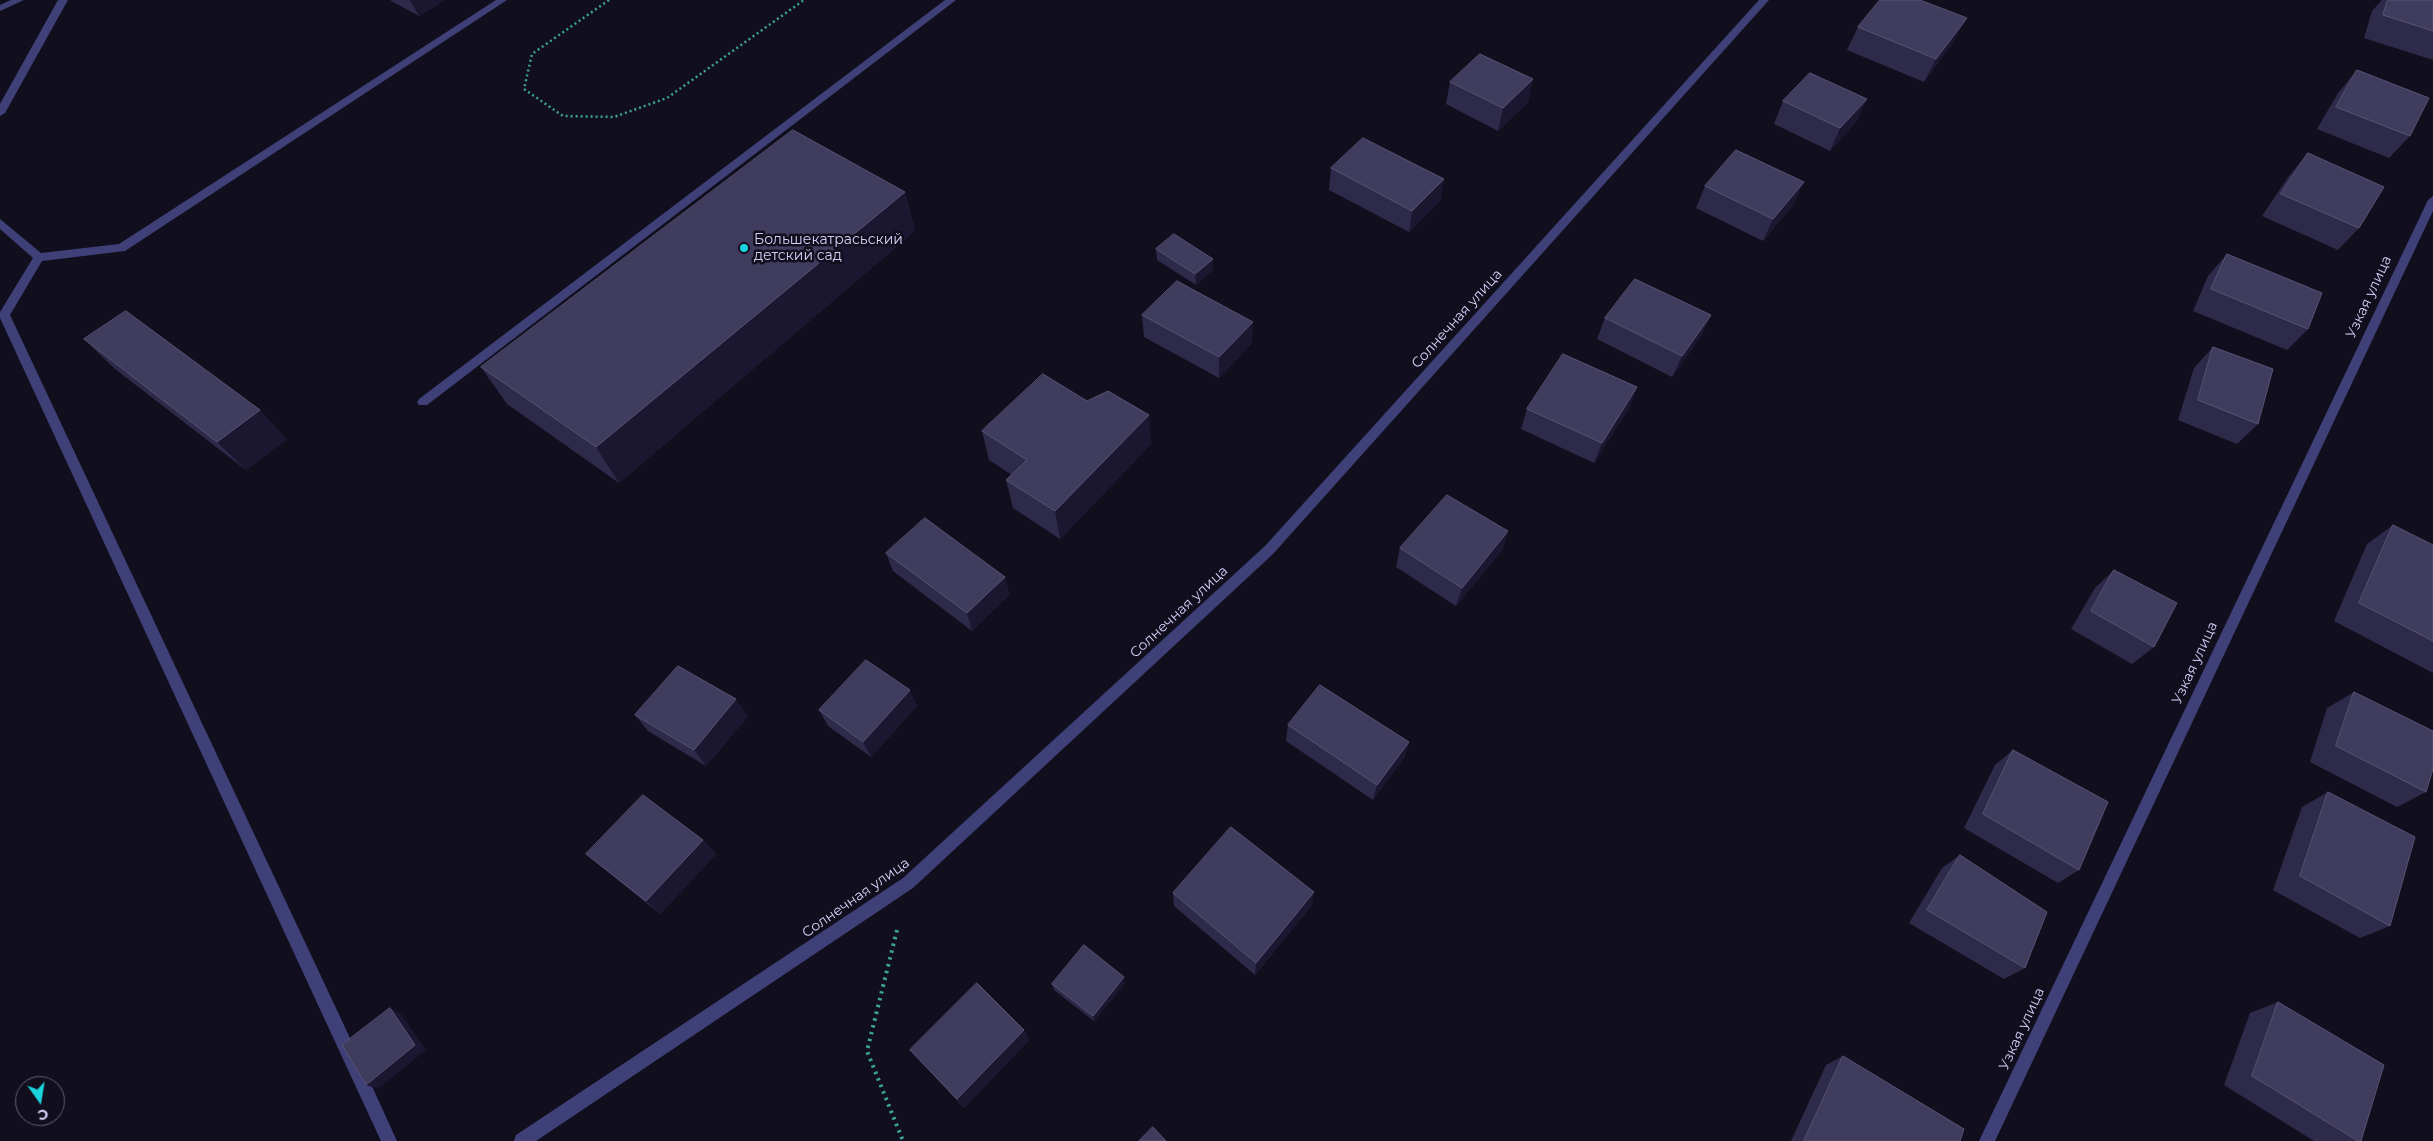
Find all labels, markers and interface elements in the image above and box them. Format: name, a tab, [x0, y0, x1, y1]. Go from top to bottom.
place label: Большекатрасьский детский сад	[754, 232, 903, 264]
marker: Большекатрасьский детский сад	[738, 242, 750, 254]
street label: Узкая улица	[2343, 253, 2395, 341]
street label: Солнечная улица	[1408, 266, 1506, 372]
street label: Солнечная улица	[1127, 562, 1231, 662]
street label: Узкая улица	[2169, 619, 2221, 707]
street label: Солнечная улица	[799, 855, 913, 941]
street label: Узкая улица	[1996, 985, 2048, 1073]
north arrow	[15, 1076, 65, 1126]
text: С	[36, 1105, 50, 1125]

